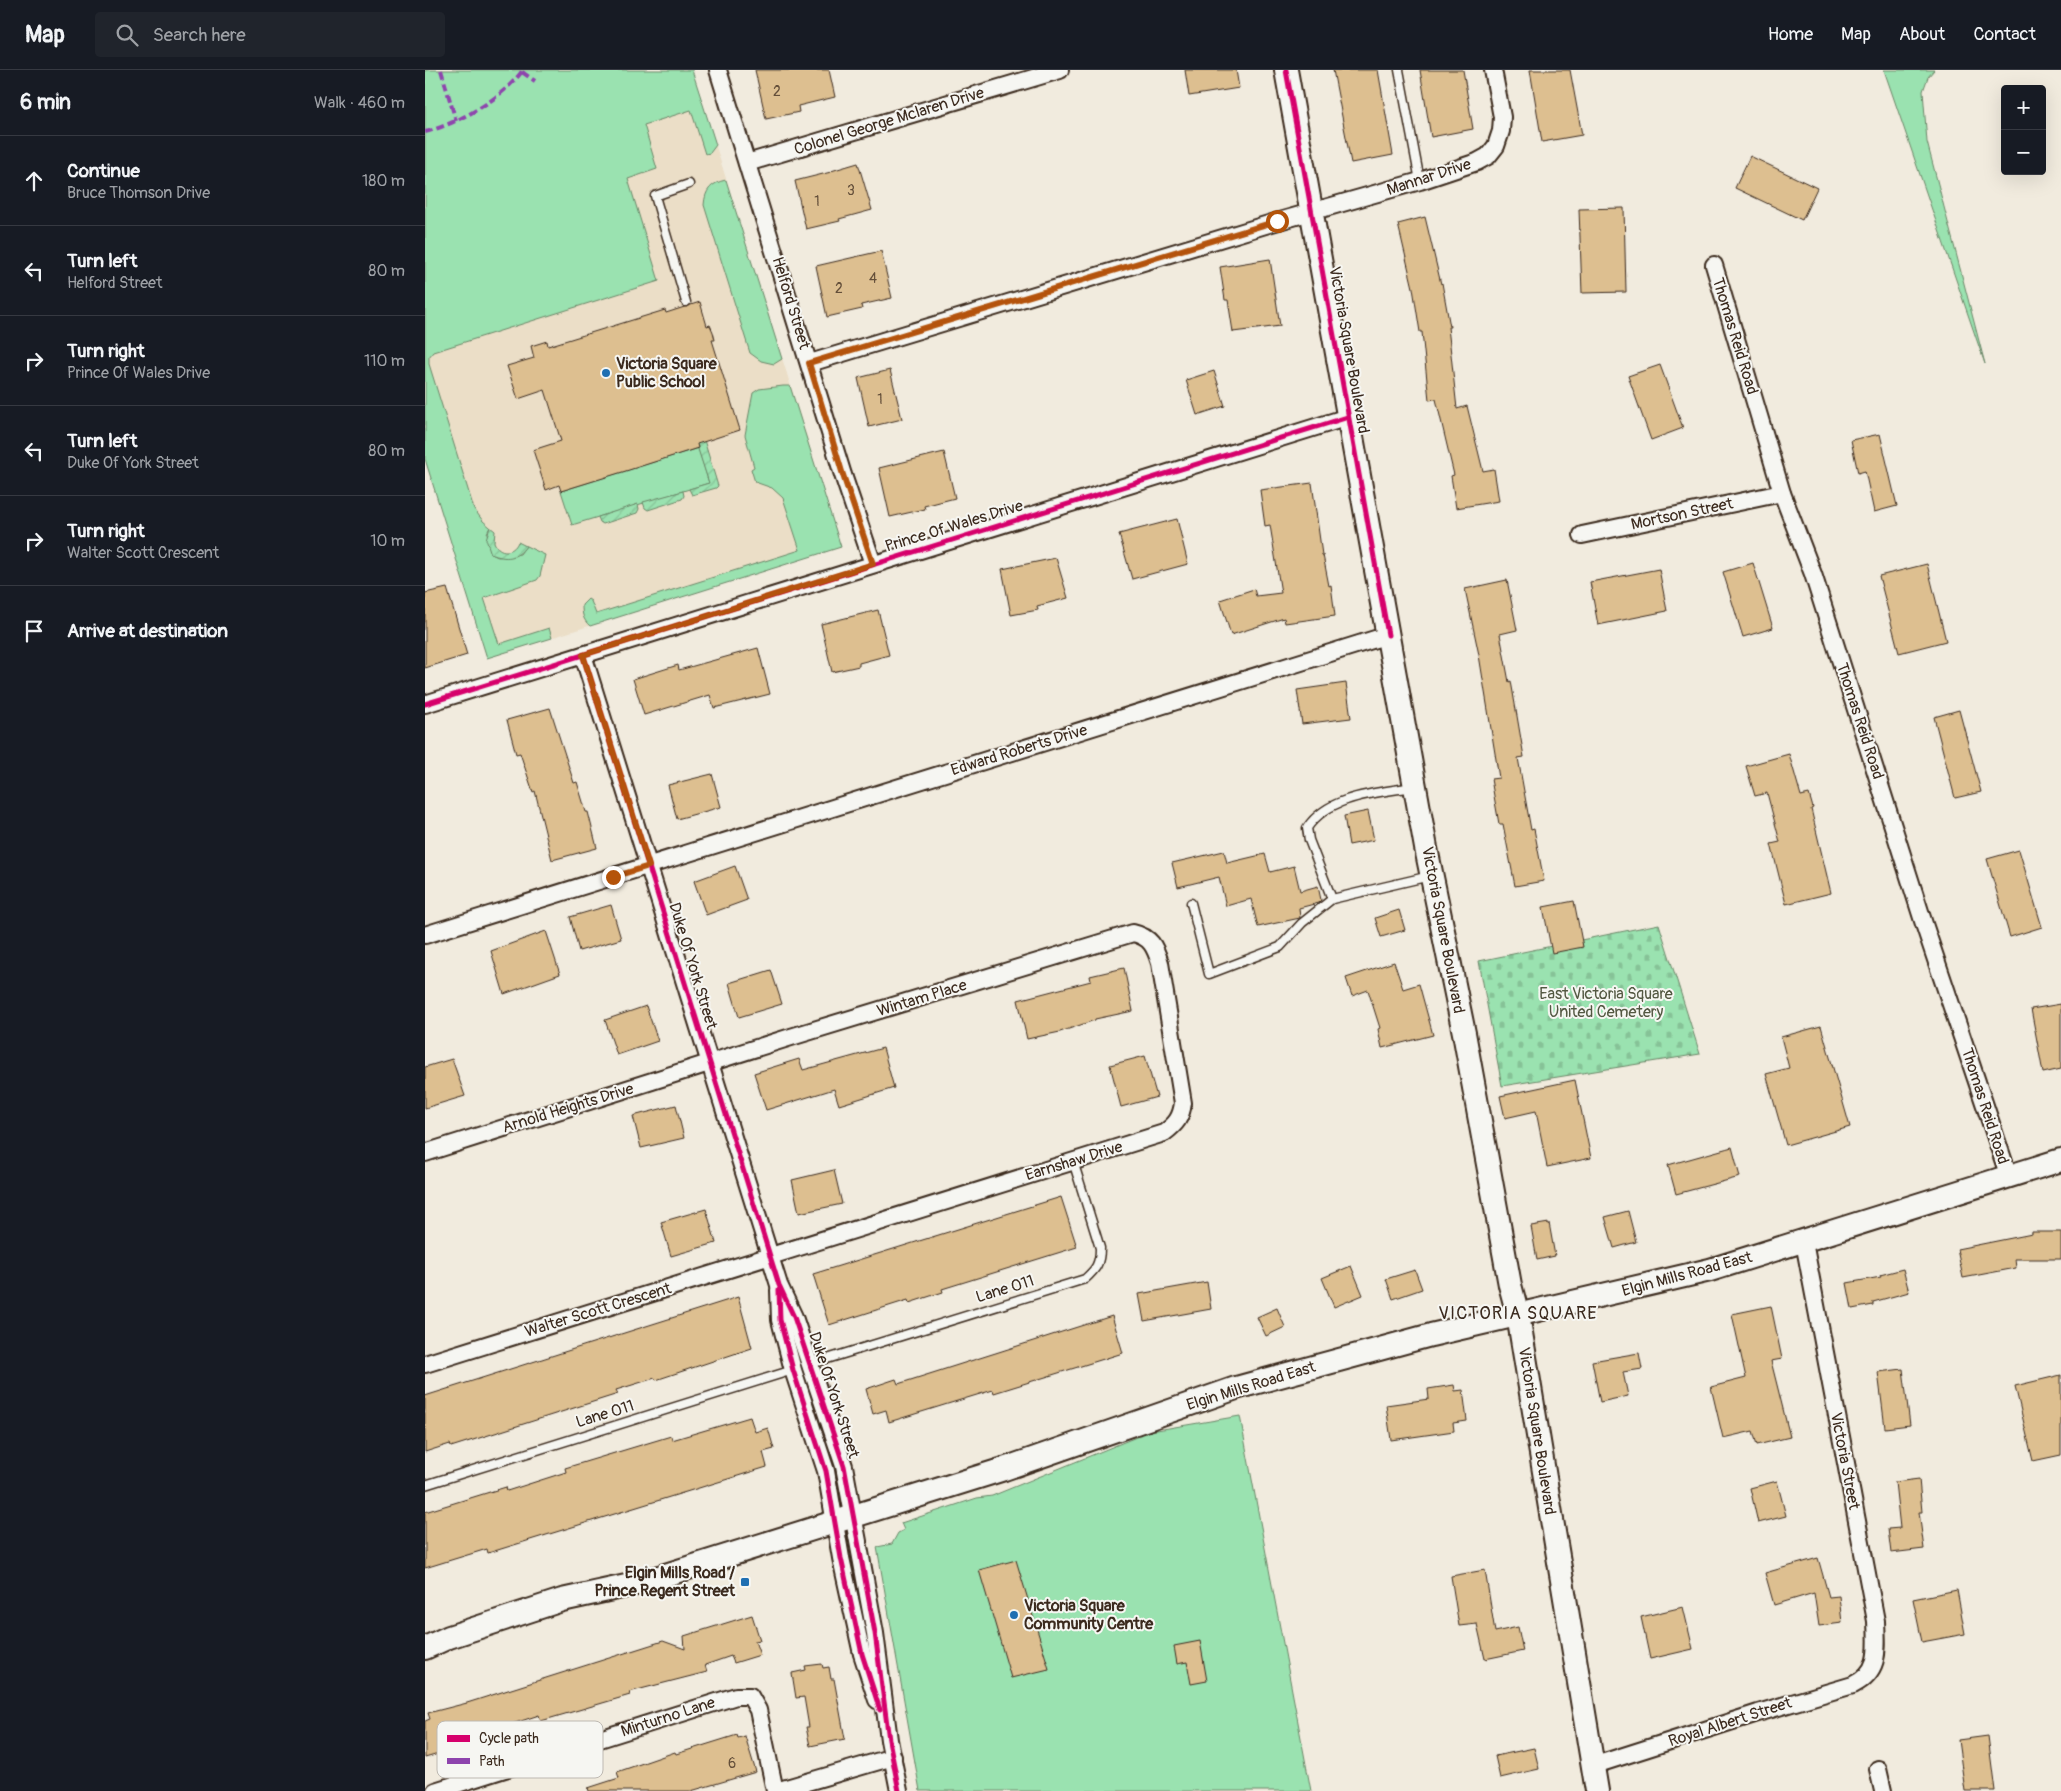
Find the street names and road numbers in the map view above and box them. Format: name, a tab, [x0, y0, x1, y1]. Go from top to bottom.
street label: Colonel George Mclaren Drive	[792, 83, 987, 159]
street label: Mannar Drive	[1384, 154, 1474, 200]
street label: Helford Street	[767, 254, 815, 352]
street label: Victoria Square Boulevard	[1324, 265, 1374, 435]
street label: Thomas Reid Road	[1708, 275, 1762, 397]
street label: Mortson Street	[1629, 493, 1735, 535]
street label: Prince Of Wales Drive	[883, 495, 1025, 556]
street label: Thomas Reid Road	[1832, 660, 1888, 782]
street label: Edward Roberts Drive	[948, 720, 1090, 780]
street label: Victoria Square Boulevard	[1417, 845, 1469, 1015]
street label: Duke Of York Street	[664, 900, 722, 1032]
street label: Wintam Place	[875, 975, 969, 1021]
street label: Thomas Reid Road	[1957, 1045, 2013, 1167]
street label: Arnold Heights Drive	[500, 1078, 636, 1137]
street label: Earnshaw Drive	[1023, 1137, 1125, 1185]
street label: Elgin Mills Road East	[1620, 1247, 1755, 1301]
street label: Lane 011	[973, 1271, 1037, 1307]
street label: Walter Scott Crescent	[522, 1278, 674, 1342]
street label: Duke Of York Street	[804, 1329, 864, 1461]
street label: Victoria Square Boulevard	[1514, 1346, 1560, 1516]
street label: Elgin Mills Road East	[1184, 1357, 1319, 1415]
street label: Lane 011	[573, 1396, 637, 1432]
street label: Victoria Street	[1826, 1411, 1864, 1512]
street label: Minturno Lane	[618, 1692, 718, 1742]
street label: Royal Albert Street	[1666, 1692, 1795, 1751]

